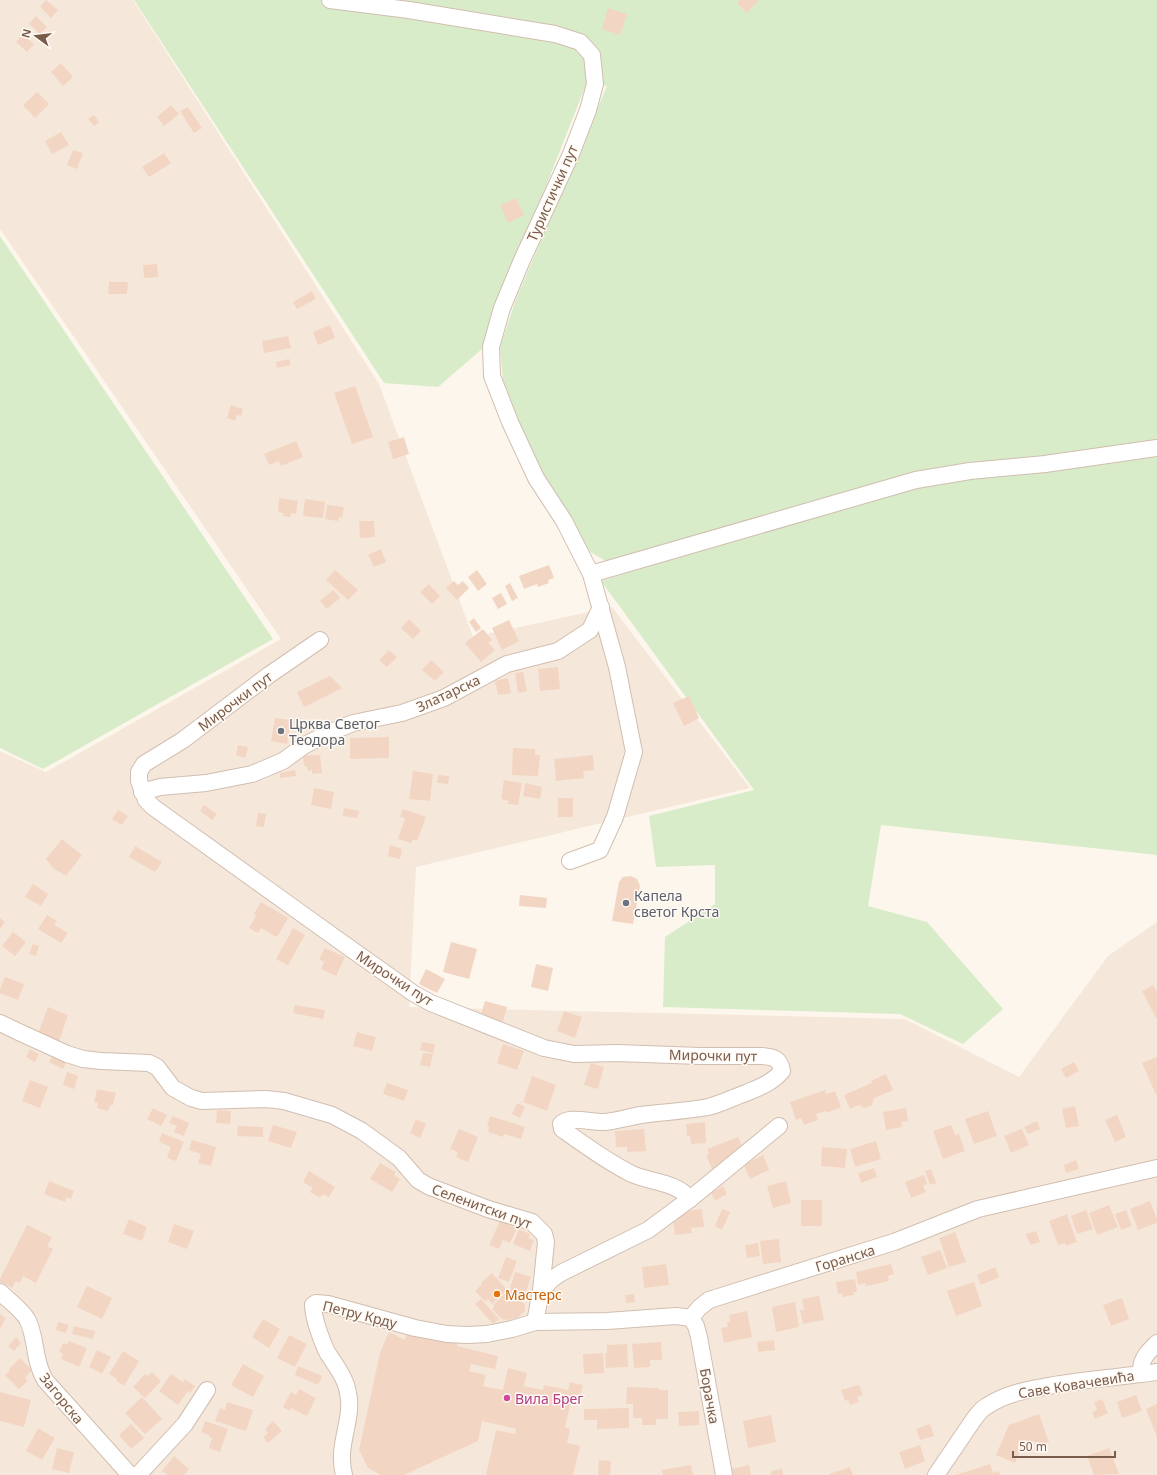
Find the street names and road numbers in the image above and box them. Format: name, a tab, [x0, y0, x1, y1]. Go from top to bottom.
street label: Туристички пут	[522, 141, 582, 244]
street label: Мирочки пут	[194, 667, 276, 735]
street label: Златарска	[413, 670, 483, 716]
street label: Мирочки пут	[353, 946, 438, 1010]
street label: Мирочки пут	[669, 1045, 758, 1065]
street label: Селенитски пут	[429, 1179, 535, 1233]
street label: Горанска	[813, 1240, 877, 1276]
street label: Петру Крду	[321, 1296, 400, 1333]
street label: Саве Ковачевића	[1017, 1365, 1135, 1403]
street label: Борачка	[696, 1367, 724, 1425]
street label: Загорска	[36, 1369, 88, 1427]

